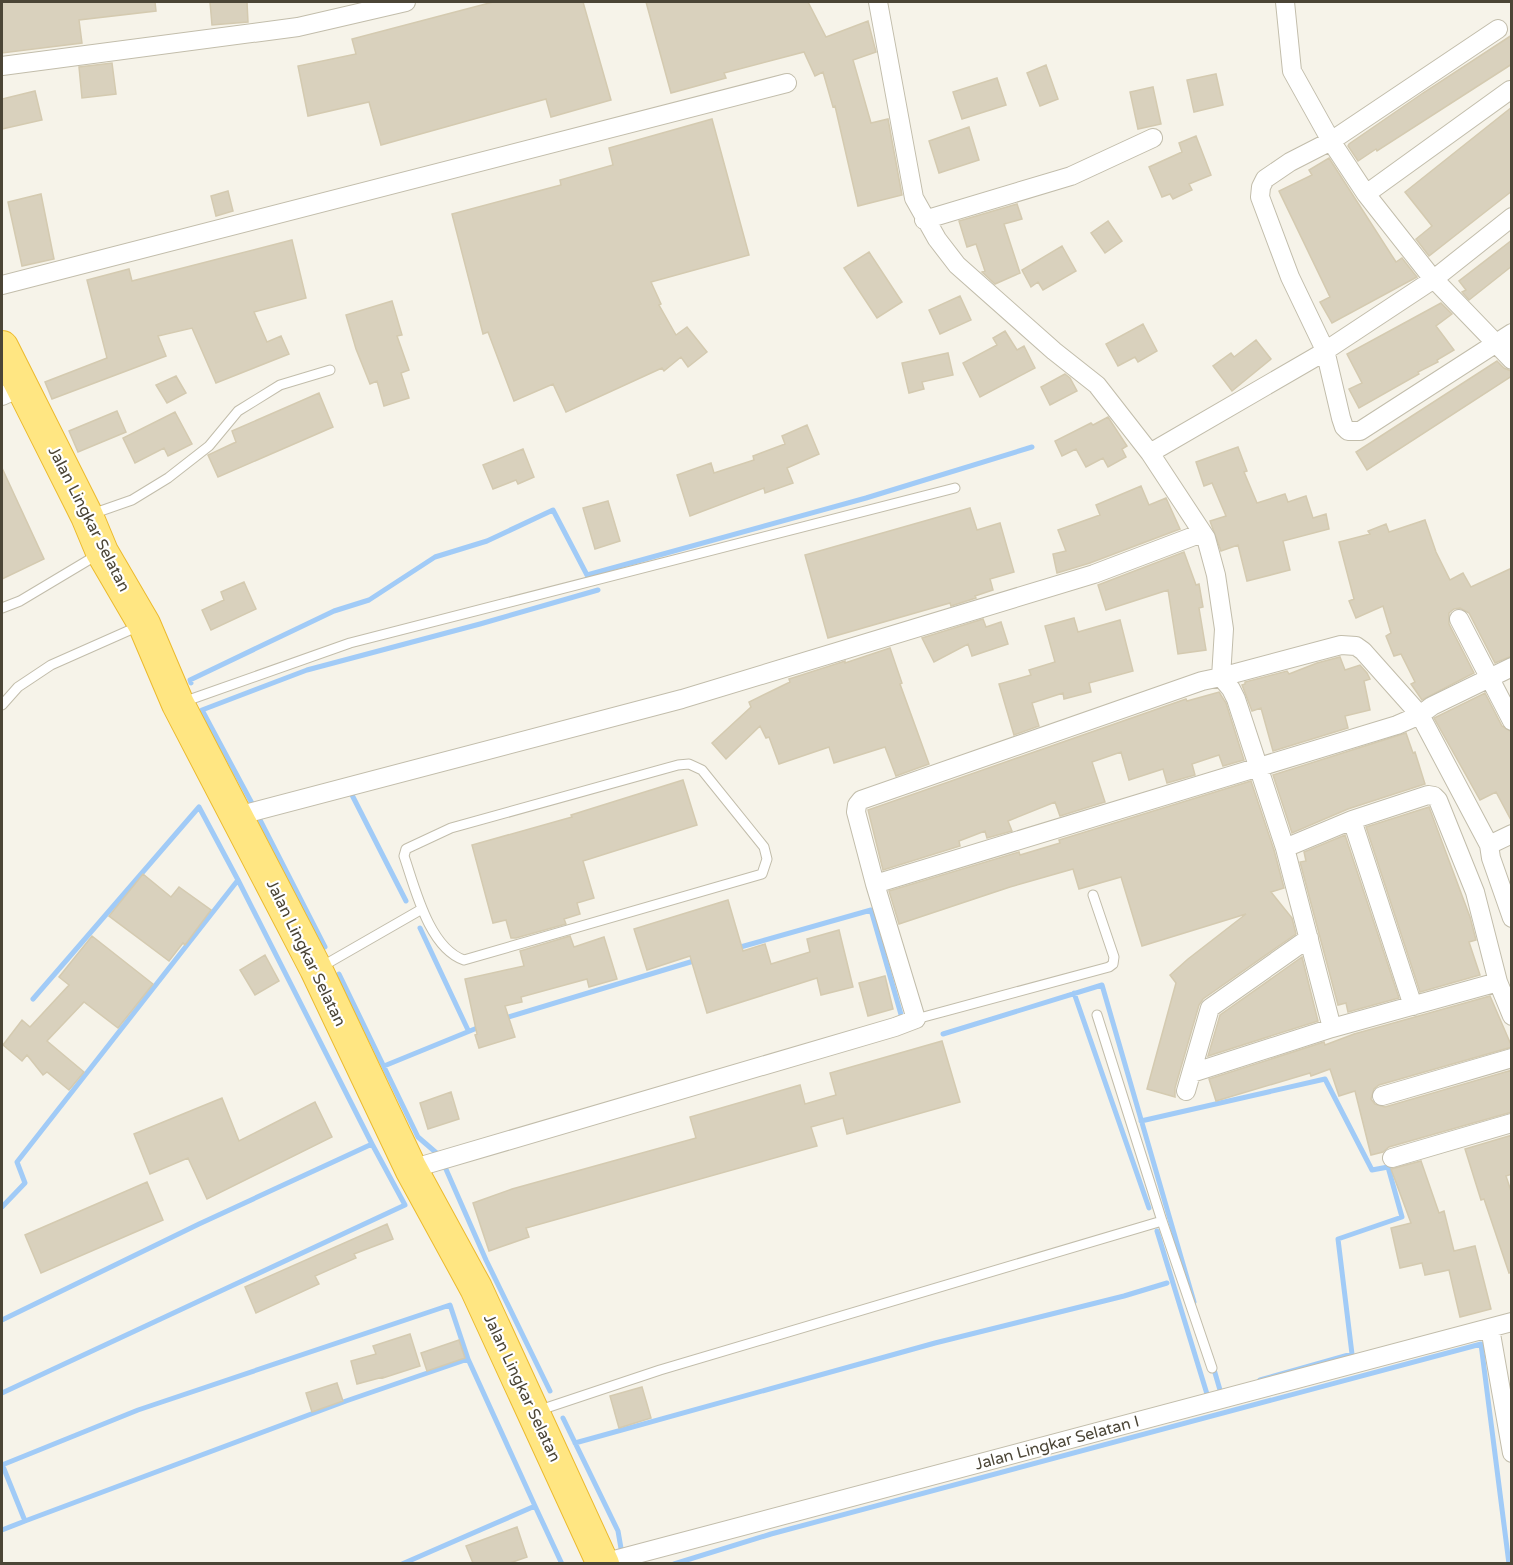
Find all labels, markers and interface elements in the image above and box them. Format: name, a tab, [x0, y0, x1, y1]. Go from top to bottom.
street label: Jalan Lingkar Selatan	[44, 443, 134, 595]
street label: Jalan Lingkar Selatan	[262, 876, 350, 1030]
street label: Jalan Lingkar Selatan	[479, 1311, 565, 1465]
street label: Jalan Lingkar Selatan I	[973, 1411, 1141, 1475]

